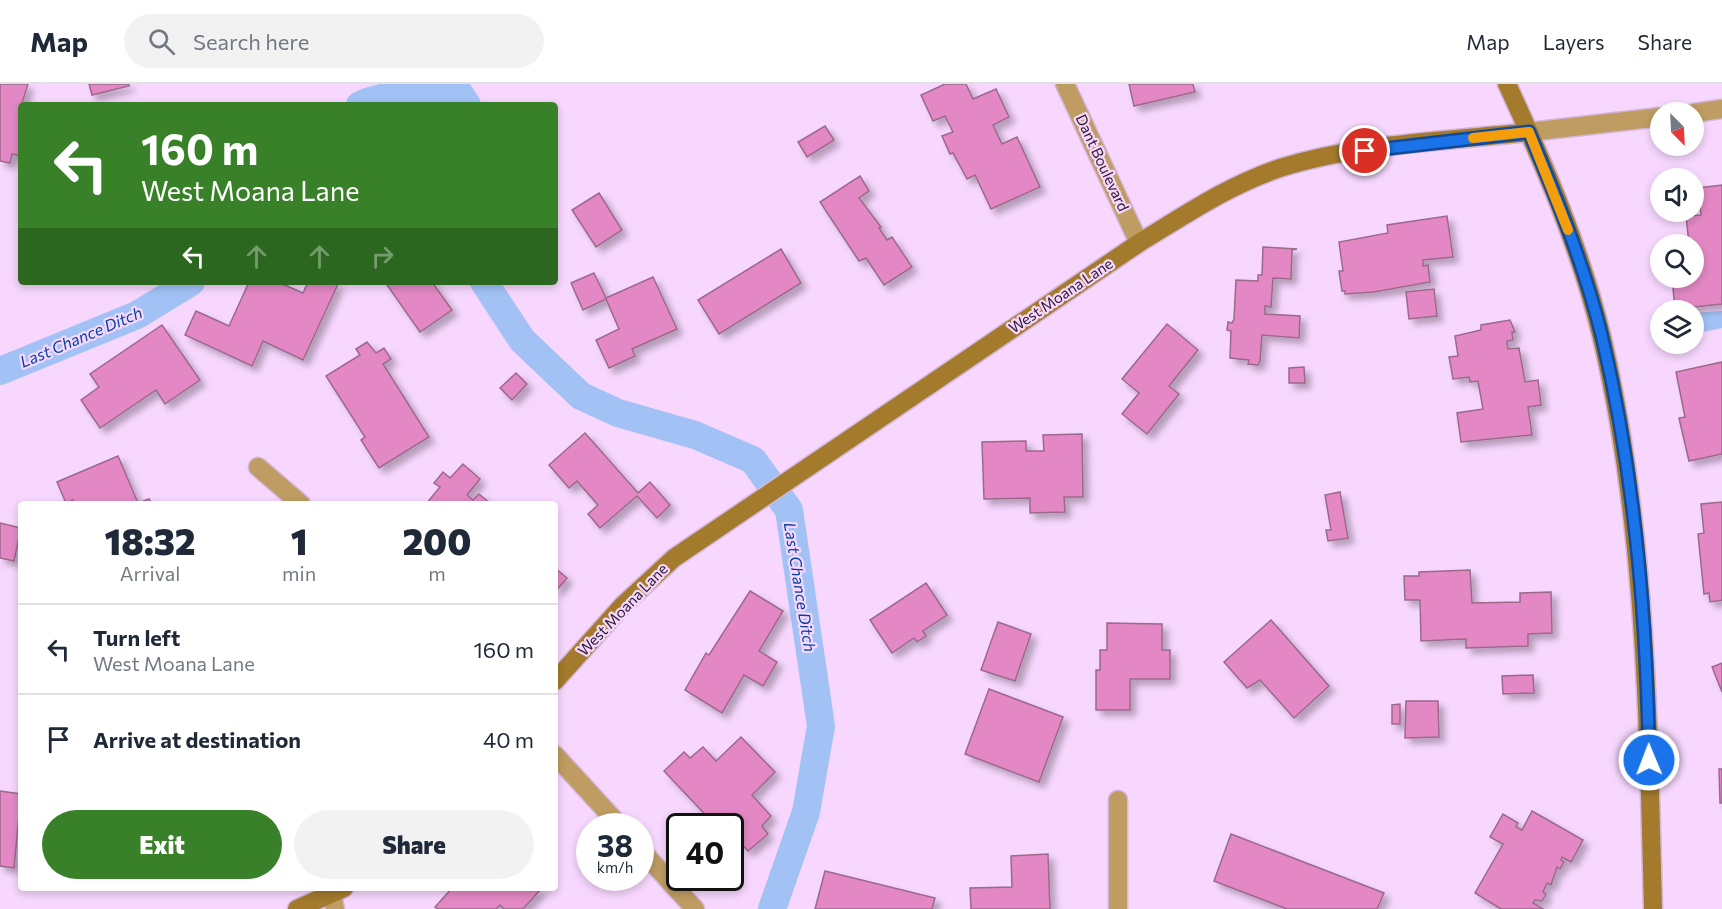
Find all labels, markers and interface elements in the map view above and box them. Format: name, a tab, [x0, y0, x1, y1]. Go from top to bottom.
search box	[124, 14, 544, 68]
text: Map	[30, 24, 88, 58]
icon: search	[145, 25, 178, 58]
text: Search here	[193, 28, 309, 55]
text: Map	[1466, 29, 1510, 54]
text: Layers	[1543, 29, 1605, 54]
text: Share	[1638, 29, 1692, 54]
north arrow	[1650, 102, 1704, 156]
map controls	[1650, 102, 1704, 354]
street label: Dant Boulevard	[1073, 111, 1133, 214]
text: 160 m	[141, 122, 259, 174]
pin	[1339, 125, 1390, 176]
icon: left	[42, 126, 120, 204]
icon: arrive	[1348, 134, 1381, 167]
button: sound	[1650, 168, 1704, 222]
text: West Moana Lane	[141, 174, 359, 207]
button: search	[1650, 234, 1704, 288]
icon: left	[177, 240, 210, 273]
icon: ahead	[240, 240, 273, 273]
icon: ahead	[303, 240, 336, 273]
icon: right	[366, 240, 399, 273]
street label: West Moana Lane	[1005, 254, 1116, 337]
button: layers	[1650, 300, 1704, 354]
water label: Last Chance Ditch	[17, 302, 145, 371]
text: 18:32	[104, 518, 196, 562]
text: 1	[291, 518, 307, 562]
text: 200	[403, 518, 471, 562]
water label: Last Chance Ditch	[781, 521, 820, 653]
street label: West Moana Lane	[574, 559, 671, 659]
text: Arrival	[120, 561, 180, 585]
text: min	[282, 561, 316, 585]
text: m	[428, 561, 446, 585]
text: Turn left	[93, 624, 180, 651]
icon: left	[42, 633, 75, 666]
text: 160 m	[473, 636, 534, 663]
text: West Moana Lane	[93, 651, 255, 675]
icon: arrive	[42, 723, 75, 756]
text: Arrive at destination	[93, 726, 301, 753]
text: 40 m	[483, 726, 534, 753]
position arrow	[1617, 728, 1681, 792]
button: Exit	[42, 810, 282, 879]
button: Share	[294, 810, 534, 879]
speed limit sign: 40	[666, 813, 744, 891]
text: 38	[597, 826, 633, 863]
text: km/h	[597, 858, 633, 876]

